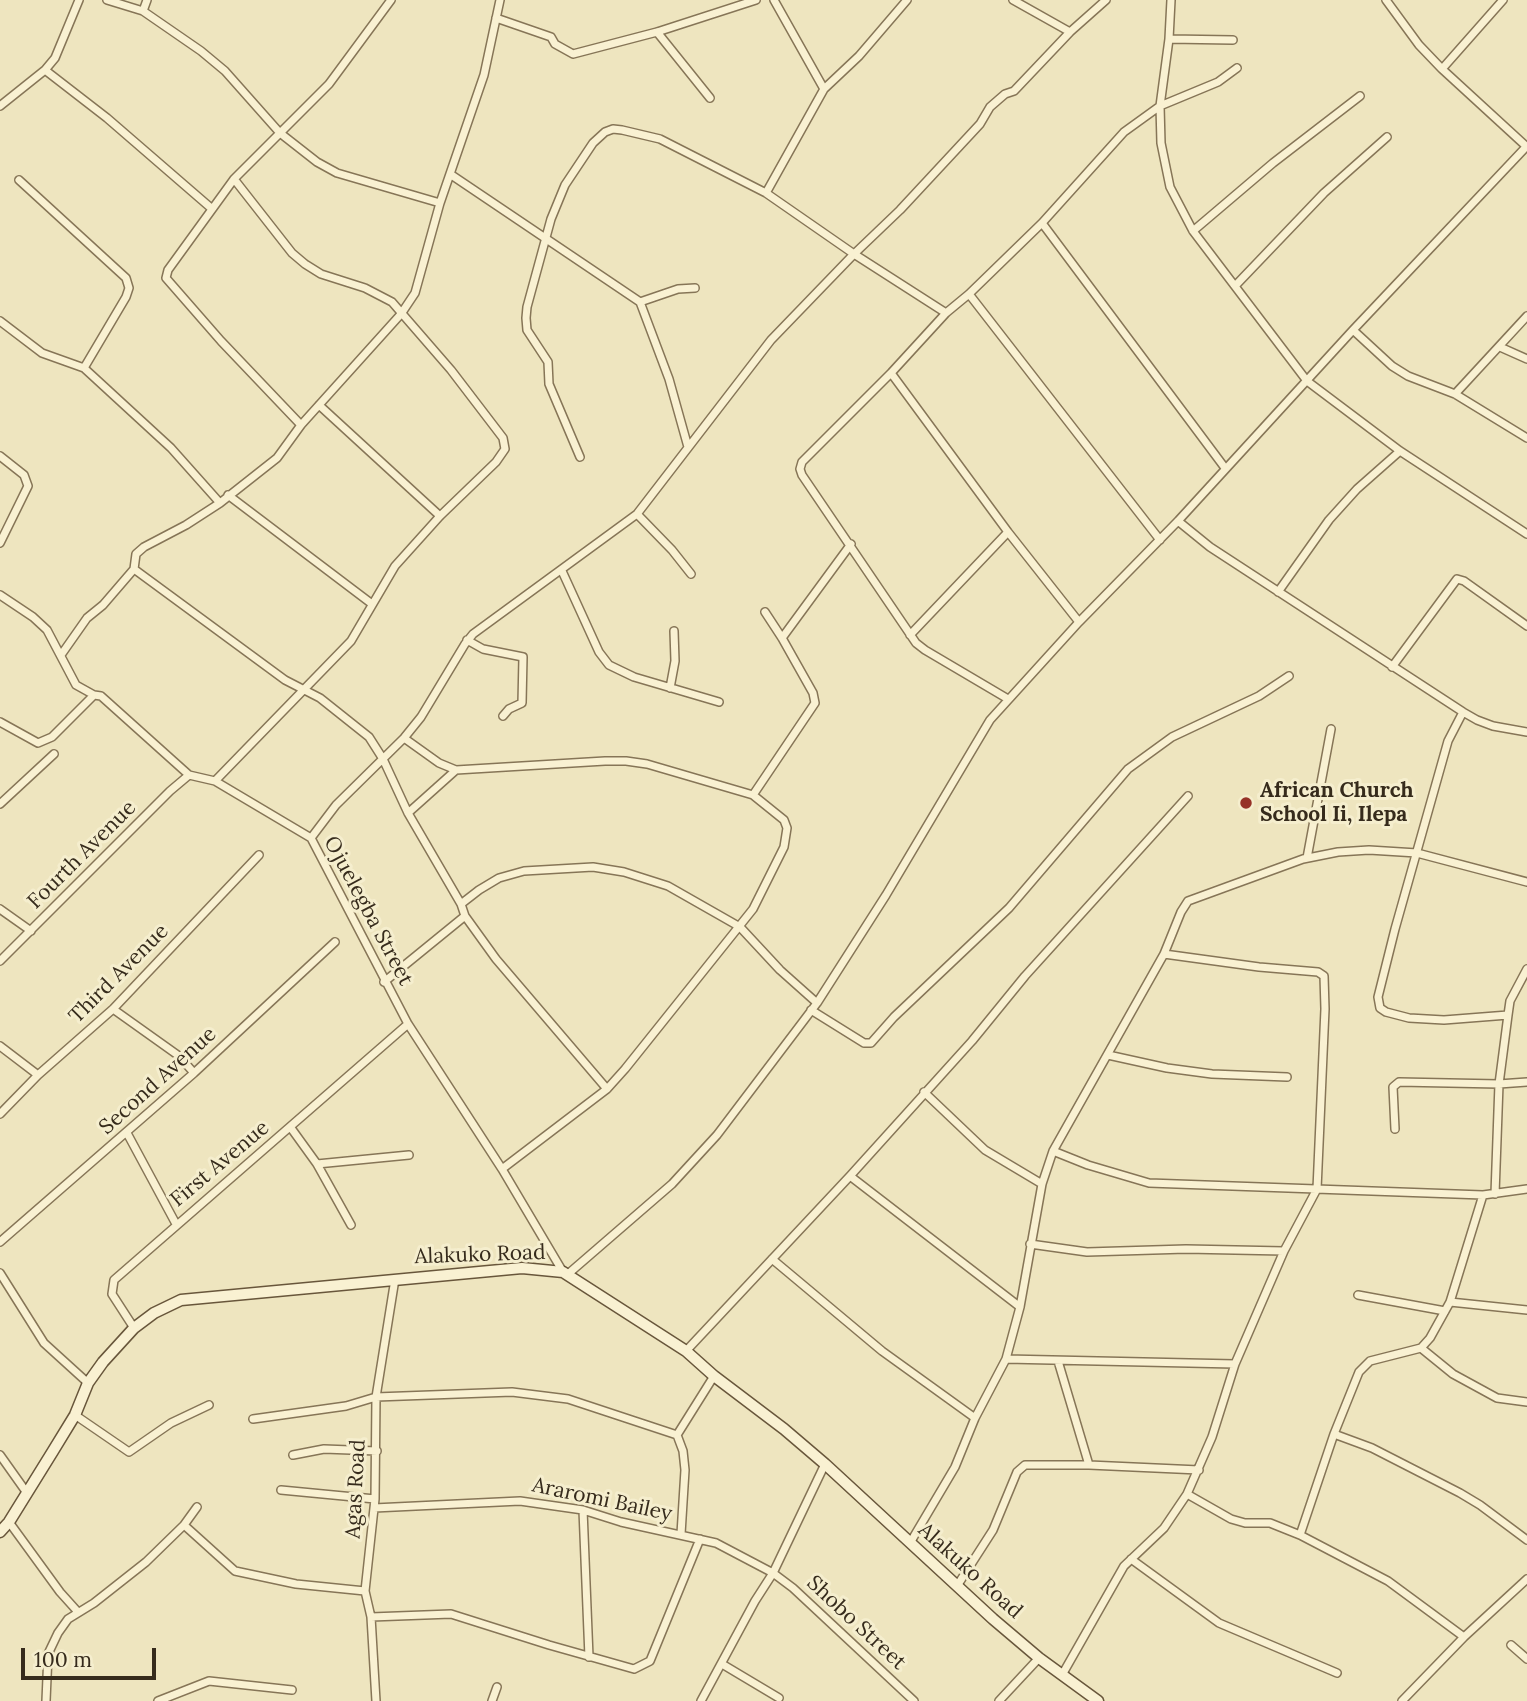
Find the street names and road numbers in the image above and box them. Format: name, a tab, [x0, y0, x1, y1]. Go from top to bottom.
street label: Fourth Avenue	[23, 796, 141, 914]
street label: Ojuelegba Street	[318, 832, 418, 990]
street label: Third Avenue	[64, 919, 174, 1029]
street label: Second Avenue	[94, 1022, 222, 1140]
street label: First Avenue	[166, 1115, 274, 1213]
street label: Alakuko Road	[414, 1240, 546, 1270]
street label: Agas Road	[341, 1439, 371, 1539]
street label: Araromi Bailey	[530, 1473, 674, 1527]
street label: Alakuko Road	[913, 1518, 1027, 1624]
street label: Shobo Street	[801, 1571, 911, 1675]

